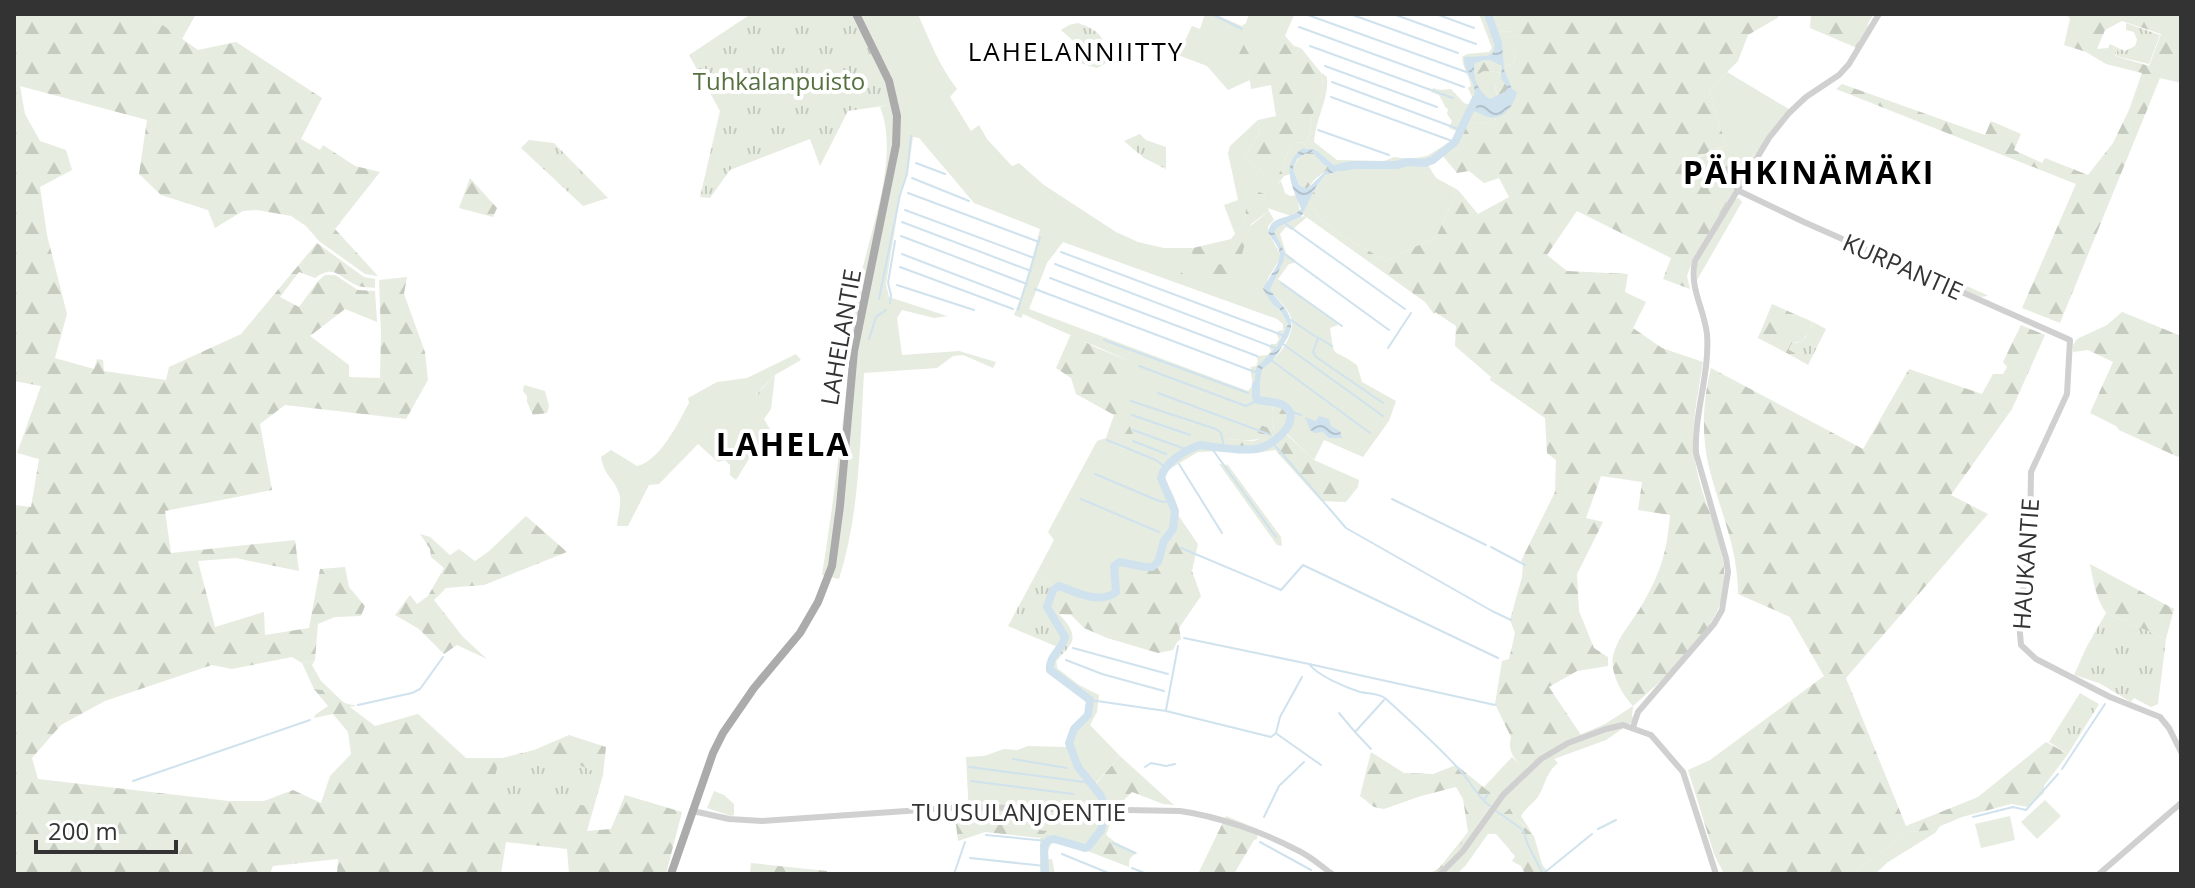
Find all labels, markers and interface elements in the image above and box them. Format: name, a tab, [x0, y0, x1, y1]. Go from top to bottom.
district label: LAHELANNIITTY	[968, 33, 1184, 69]
park label: Tuhkalanpuisto	[693, 64, 865, 97]
district label: PÄHKINÄMÄKI	[1683, 150, 1935, 193]
street label: KURPANTIE	[1838, 225, 1968, 307]
street label: LAHELANTIE	[812, 266, 868, 408]
district label: LAHELA	[716, 422, 850, 465]
street label: HAUKANTIE	[2004, 497, 2046, 631]
street label: TUUSULANJOENTIE	[912, 795, 1126, 828]
scale bar	[36, 804, 176, 854]
text: 200 m	[48, 814, 118, 847]

